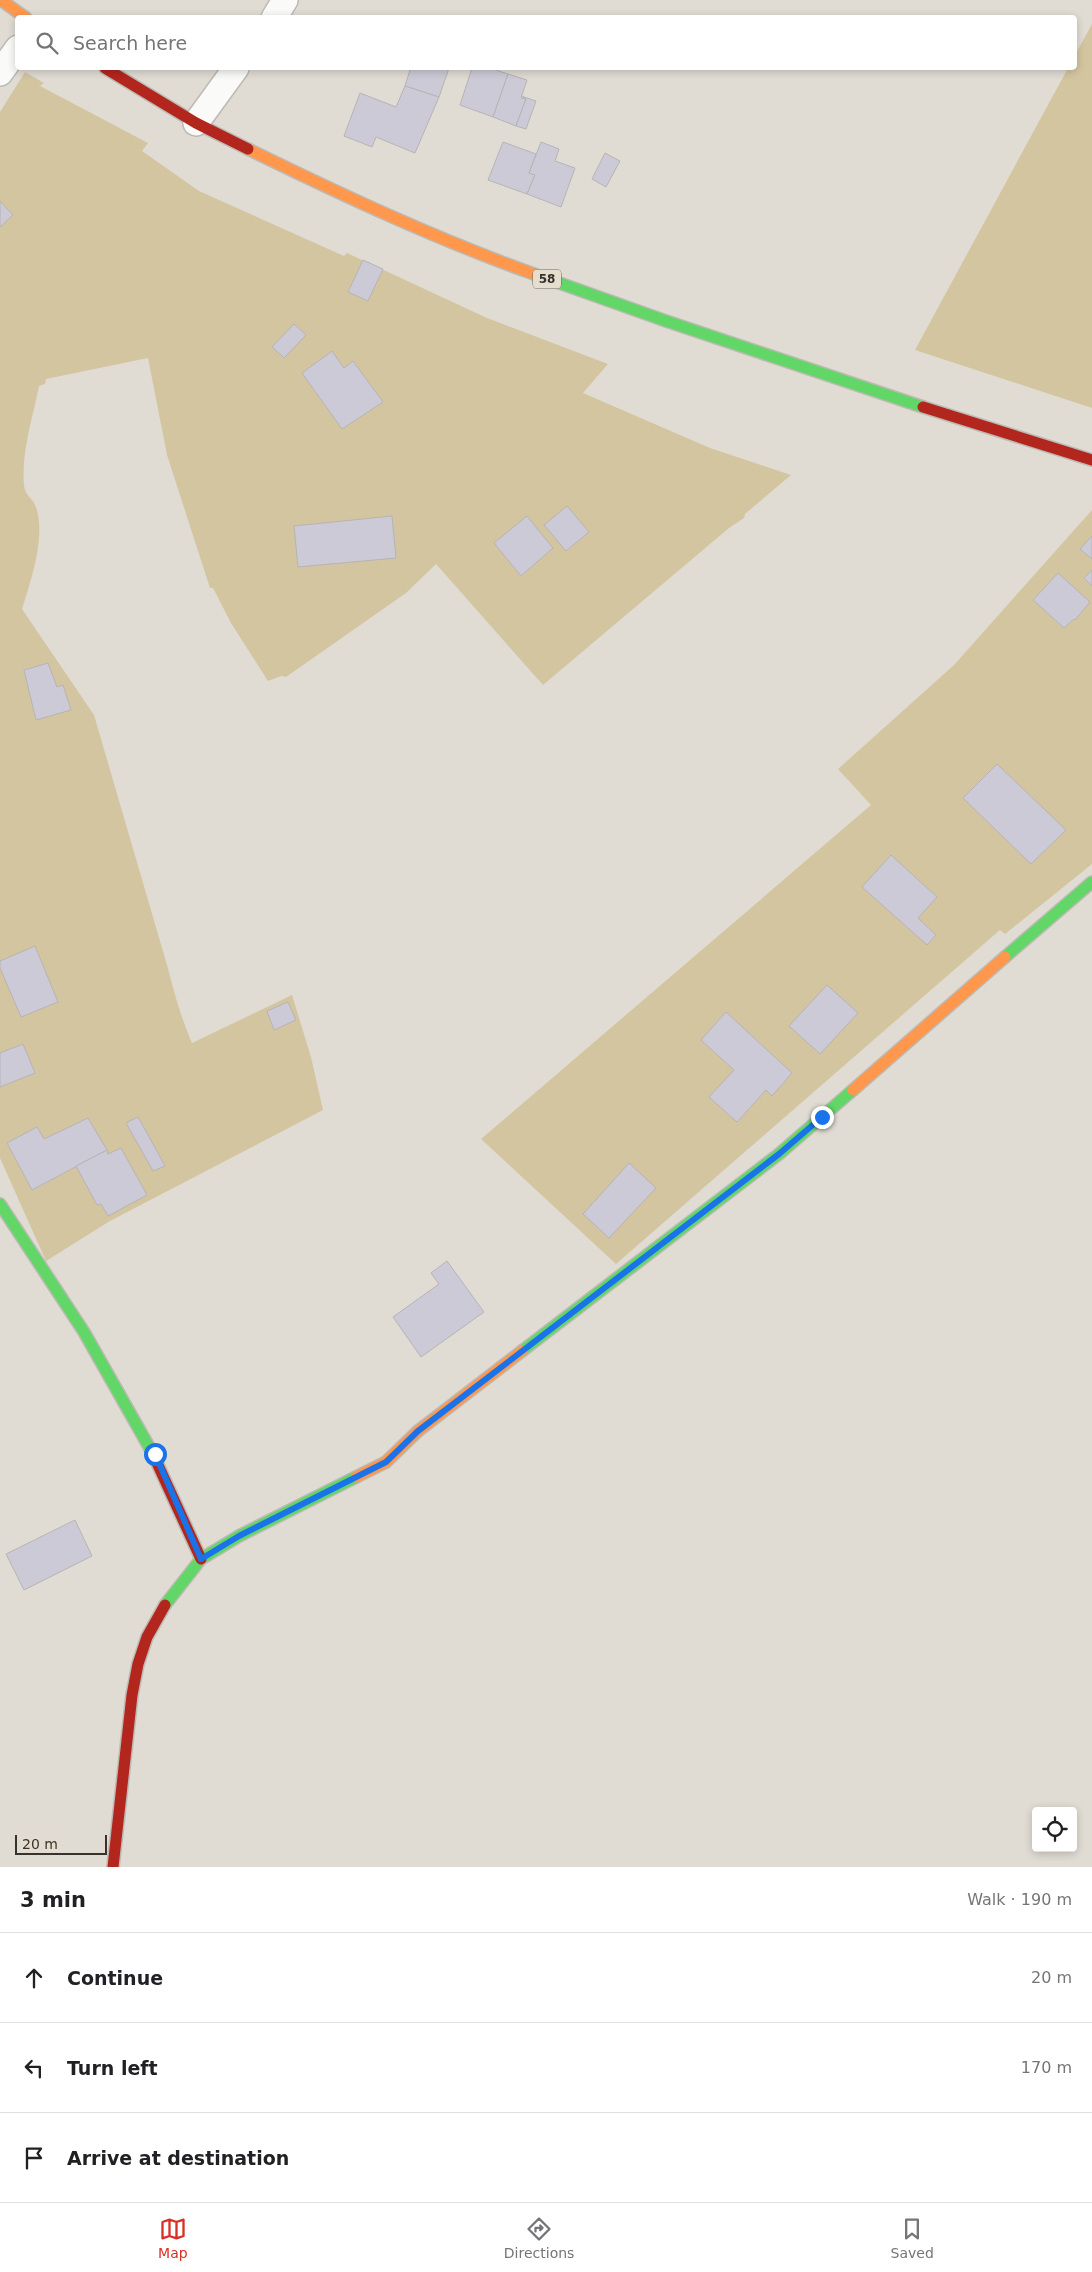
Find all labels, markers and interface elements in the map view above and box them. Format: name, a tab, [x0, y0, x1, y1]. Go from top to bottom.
search box	[15, 15, 1077, 70]
icon: search	[33, 29, 61, 57]
text: Search here	[73, 32, 187, 54]
road number: 58	[533, 270, 561, 288]
route end	[811, 1106, 834, 1129]
route start	[144, 1443, 167, 1466]
map controls	[1032, 1807, 1077, 1852]
button: locate	[1032, 1807, 1077, 1852]
scale bar	[15, 1832, 108, 1855]
text: 20 m	[22, 1836, 58, 1852]
text: 3 min	[20, 1888, 86, 1912]
text: Walk · 190 m	[967, 1890, 1072, 1909]
icon: ahead	[20, 1964, 48, 1992]
text: Continue	[67, 1967, 163, 1989]
text: 20 m	[1031, 1968, 1072, 1987]
icon: left	[20, 2054, 48, 2082]
text: Turn left	[67, 2057, 158, 2079]
text: 170 m	[1021, 2058, 1072, 2077]
icon: arrive	[20, 2144, 48, 2172]
text: Arrive at destination	[67, 2147, 289, 2169]
tab: Map	[158, 2215, 188, 2261]
tab: Directions	[504, 2215, 574, 2261]
tab: Saved	[891, 2215, 934, 2261]

